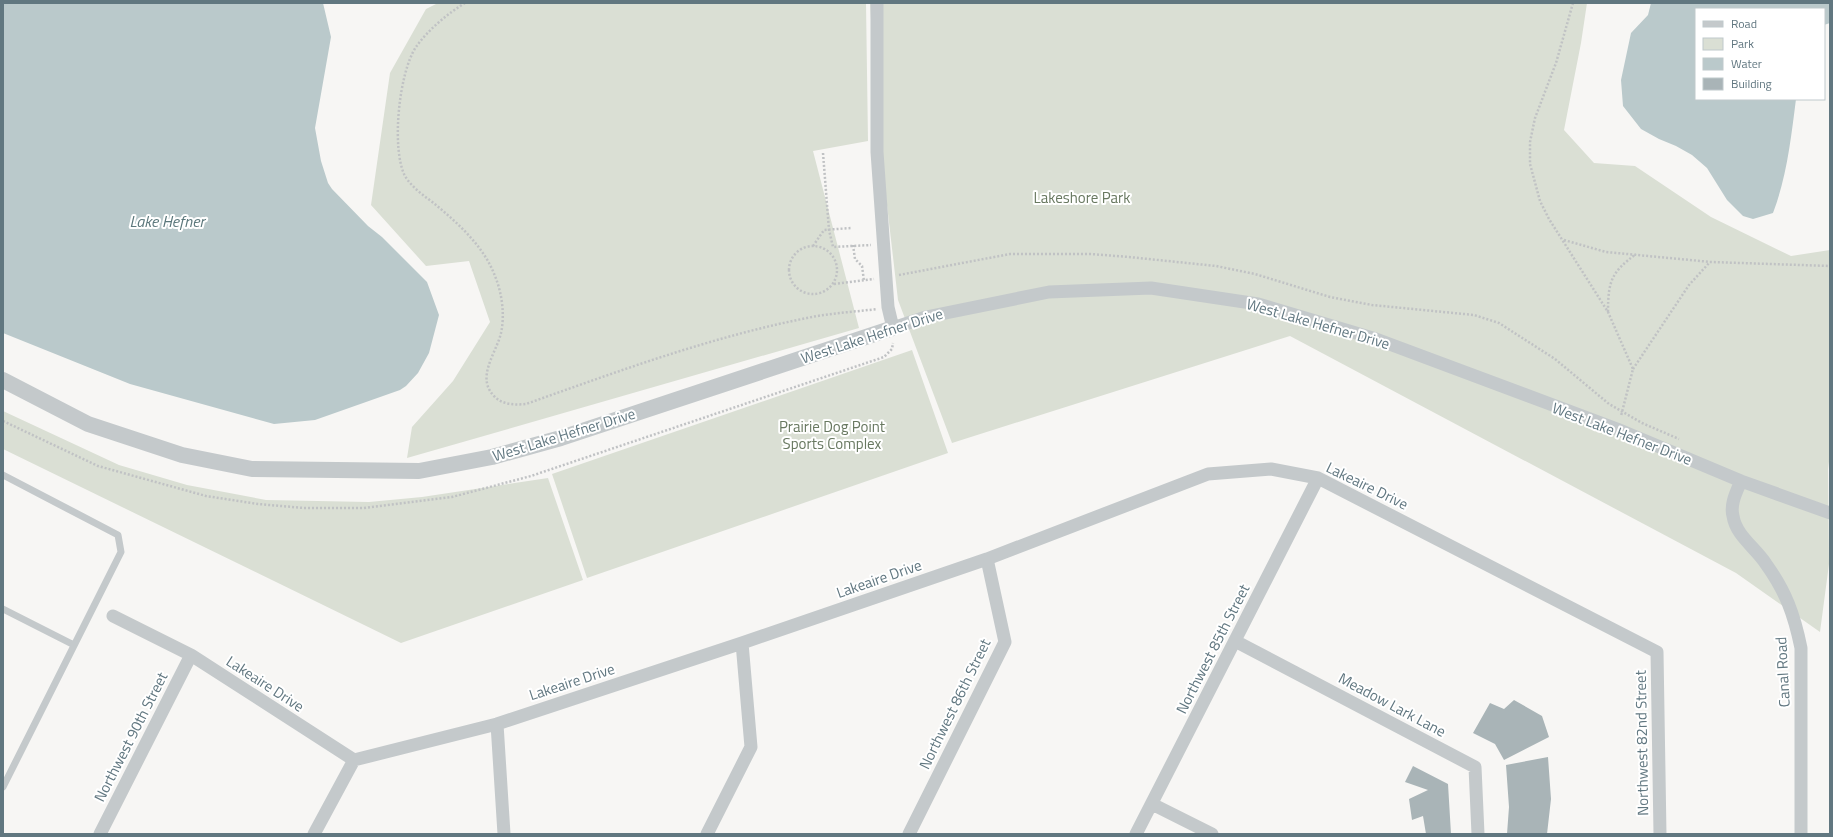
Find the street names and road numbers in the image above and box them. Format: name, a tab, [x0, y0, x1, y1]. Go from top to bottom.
street label: West Lake Hefner Drive	[1244, 292, 1393, 355]
street label: West Lake Hefner Drive	[798, 302, 946, 369]
street label: West Lake Hefner Drive	[1549, 396, 1695, 471]
street label: West Lake Hefner Drive	[490, 402, 638, 467]
street label: Lakeaire Drive	[1322, 456, 1412, 515]
street label: Lakeaire Drive	[833, 553, 925, 604]
street label: Northwest 85th Street	[1170, 579, 1256, 718]
street label: Northwest 86th Street	[913, 634, 997, 773]
street label: Canal Road	[1769, 636, 1796, 708]
street label: Lakeaire Drive	[222, 650, 309, 717]
street label: Lakeaire Drive	[526, 657, 618, 706]
street label: Northwest 90th Street	[88, 667, 174, 806]
street label: Meadow Lark Lane	[1334, 667, 1450, 743]
street label: Northwest 82nd Street	[1629, 669, 1654, 816]

